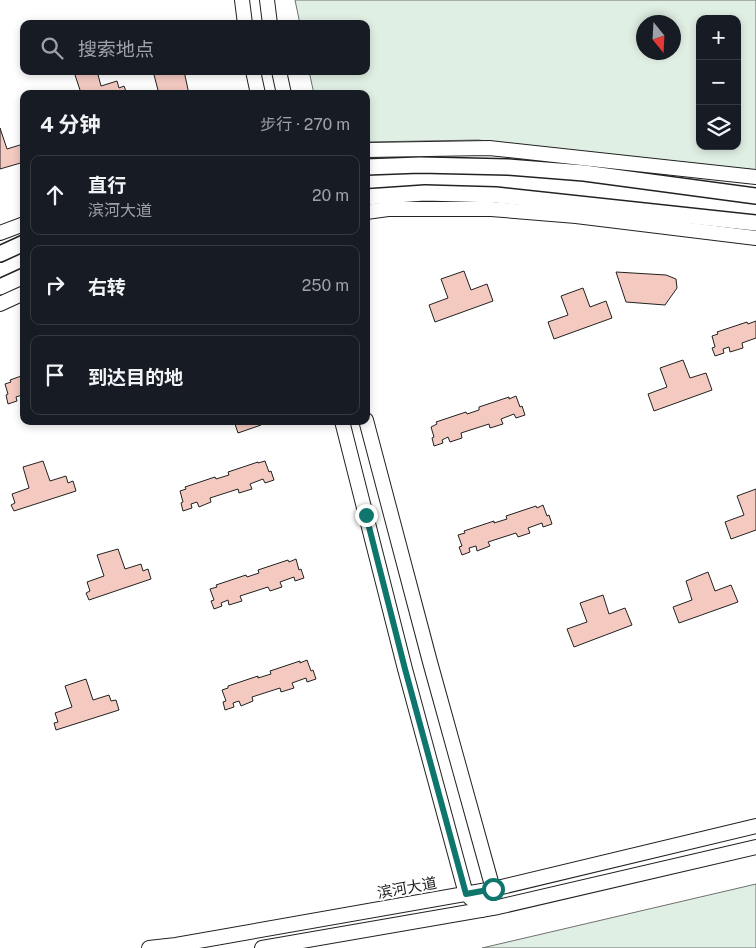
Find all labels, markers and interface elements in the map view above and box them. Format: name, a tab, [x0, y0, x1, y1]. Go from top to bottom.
north arrow	[636, 15, 681, 60]
map controls	[696, 15, 741, 150]
button: +	[696, 15, 741, 60]
search box	[20, 20, 370, 75]
icon: search	[38, 34, 66, 62]
text: 搜索地点	[78, 38, 154, 60]
button: −	[696, 60, 741, 105]
button: layers	[696, 105, 741, 150]
text: 4 分钟	[40, 112, 101, 137]
text: 步行 · 270 m	[260, 115, 350, 134]
text: 直行	[88, 174, 126, 196]
icon: ahead	[41, 181, 69, 209]
text: 20 m	[312, 186, 349, 205]
text: 滨河大道	[88, 201, 152, 220]
icon: right	[41, 271, 69, 299]
text: 右转	[88, 276, 126, 298]
text: 250 m	[302, 276, 349, 295]
icon: arrive	[41, 361, 69, 389]
text: 到达目的地	[88, 366, 183, 388]
route end	[355, 504, 378, 527]
street label: 滨河大道	[376, 874, 438, 901]
route start	[482, 878, 505, 901]

